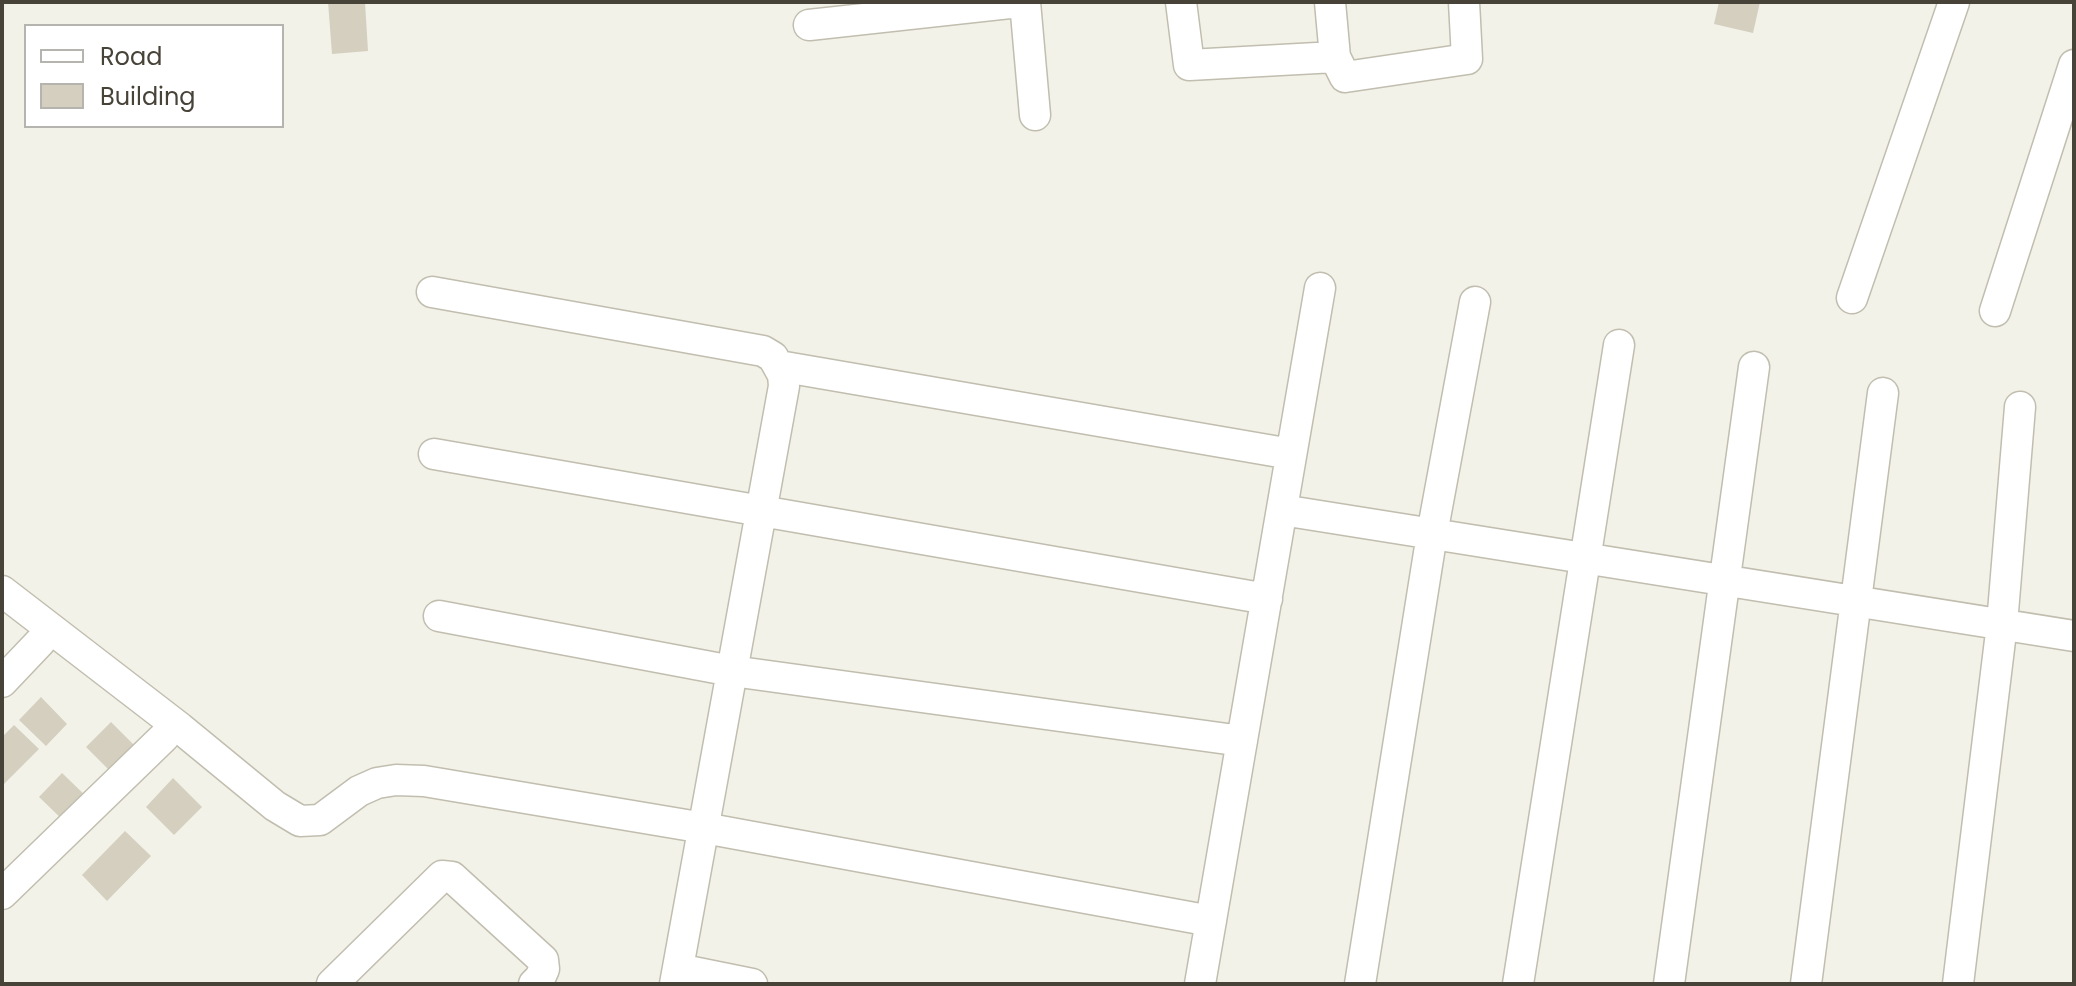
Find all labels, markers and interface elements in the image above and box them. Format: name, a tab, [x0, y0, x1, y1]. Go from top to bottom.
legend	[24, 24, 284, 128]
text: Road	[100, 40, 162, 73]
text: Building	[100, 80, 196, 113]

